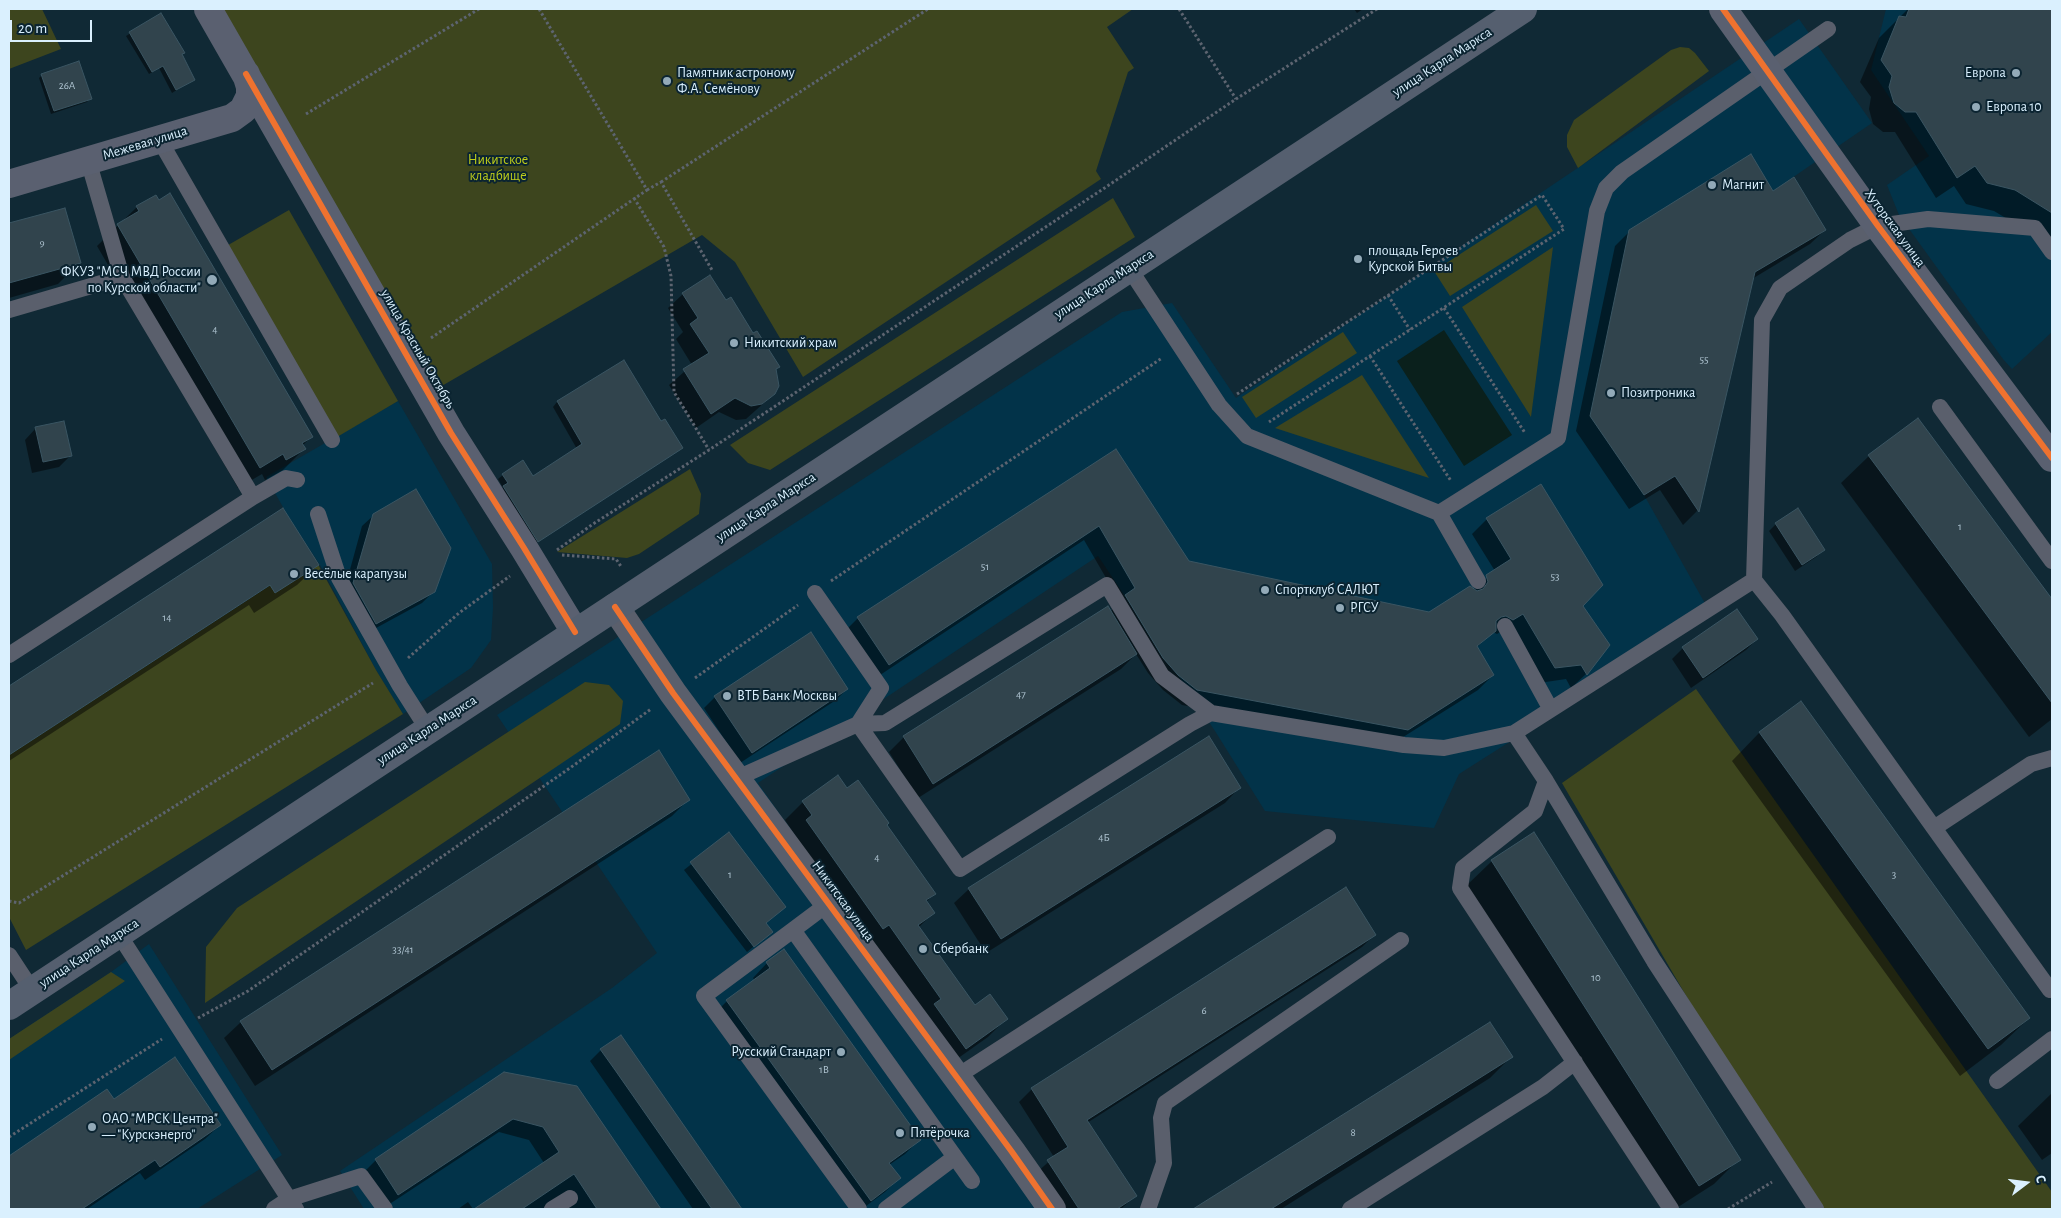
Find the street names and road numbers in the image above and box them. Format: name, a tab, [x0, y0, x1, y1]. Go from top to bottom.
street label: улица Карла Маркса	[1389, 24, 1495, 100]
street label: Межевая улица	[101, 122, 189, 164]
street label: Хуторская улица	[1861, 186, 1929, 270]
street label: улица Карла Маркса	[1051, 246, 1157, 322]
street label: улица Красный Октябрь	[377, 286, 459, 412]
street label: улица Карла Маркса	[713, 469, 819, 545]
street label: улица Карла Маркса	[374, 692, 480, 768]
street label: Никитская улица	[808, 857, 878, 945]
street label: улица Карла Маркса	[36, 915, 142, 991]

